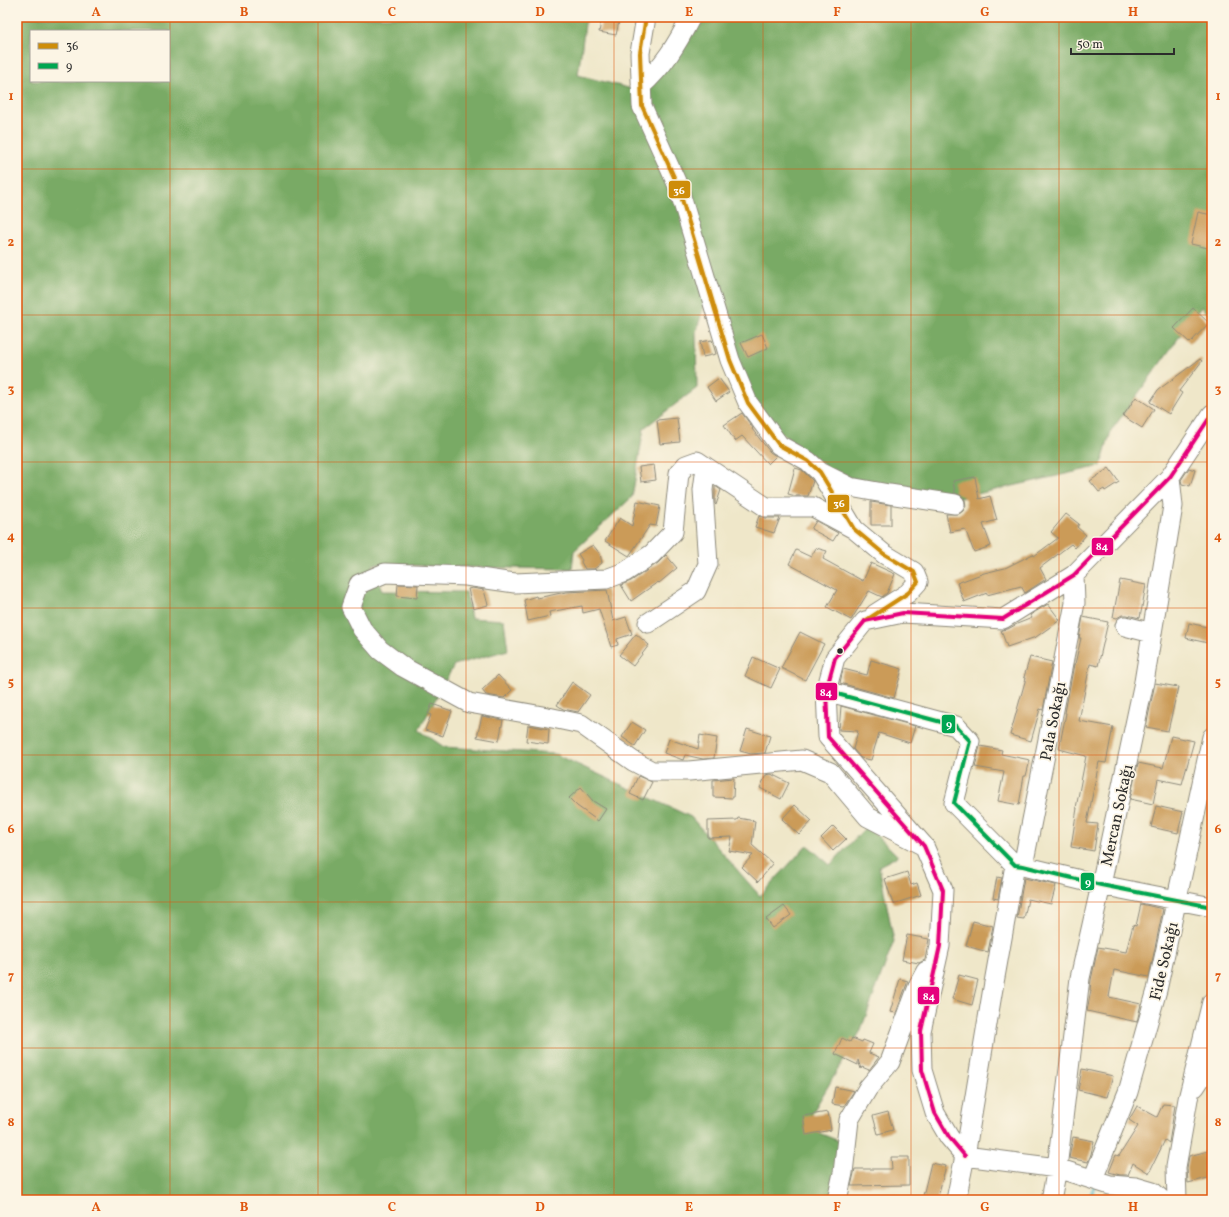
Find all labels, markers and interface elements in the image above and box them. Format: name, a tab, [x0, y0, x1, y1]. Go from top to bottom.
text: A	[91, 4, 101, 22]
text: B	[240, 4, 249, 22]
text: C	[388, 4, 396, 22]
text: D	[535, 4, 545, 22]
text: E	[685, 4, 693, 22]
text: F	[833, 4, 841, 22]
text: G	[980, 4, 990, 22]
text: H	[1128, 4, 1138, 22]
legend	[30, 30, 170, 82]
scale bar	[1071, 30, 1174, 56]
text: 50 m	[1077, 37, 1103, 53]
text: 36	[66, 39, 78, 55]
text: 9	[66, 59, 72, 75]
text: 1	[8, 88, 14, 106]
text: 1	[1215, 88, 1221, 106]
line badge: 36	[668, 180, 691, 199]
text: 36	[673, 184, 685, 199]
text: 2	[8, 234, 15, 252]
text: 2	[1215, 234, 1222, 252]
text: 3	[8, 381, 15, 399]
text: 3	[1215, 381, 1222, 399]
line badge: 36	[827, 494, 850, 513]
text: 36	[833, 497, 845, 512]
text: 4	[7, 528, 15, 546]
text: 4	[1214, 528, 1222, 546]
line badge: 84	[1091, 537, 1114, 556]
text: 84	[1096, 540, 1109, 555]
unlabelled marker	[835, 646, 845, 656]
text: 5	[8, 674, 14, 692]
text: 5	[1215, 674, 1221, 692]
street label: Pala Sokağı	[1036, 680, 1072, 763]
line badge: 84	[815, 682, 838, 701]
text: 84	[820, 686, 833, 701]
line badge: 9	[941, 714, 956, 734]
text: 9	[946, 718, 952, 733]
street label: Mercan Sokağı	[1096, 762, 1140, 868]
text: 6	[7, 821, 15, 839]
text: 6	[1214, 821, 1222, 839]
line badge: 9	[1080, 872, 1095, 891]
text: 9	[1085, 876, 1091, 891]
street label: Fide Sokağı	[1145, 920, 1185, 1003]
text: 7	[8, 968, 14, 986]
text: 7	[1215, 968, 1221, 986]
line badge: 84	[917, 986, 940, 1005]
text: 84	[923, 990, 936, 1005]
text: 8	[7, 1114, 15, 1132]
text: 8	[1214, 1114, 1222, 1132]
text: A	[91, 1199, 101, 1217]
text: B	[240, 1199, 249, 1217]
text: C	[388, 1199, 396, 1217]
text: D	[535, 1199, 545, 1217]
text: E	[685, 1199, 693, 1217]
text: F	[833, 1199, 841, 1217]
text: G	[980, 1199, 990, 1217]
text: H	[1128, 1199, 1138, 1217]

